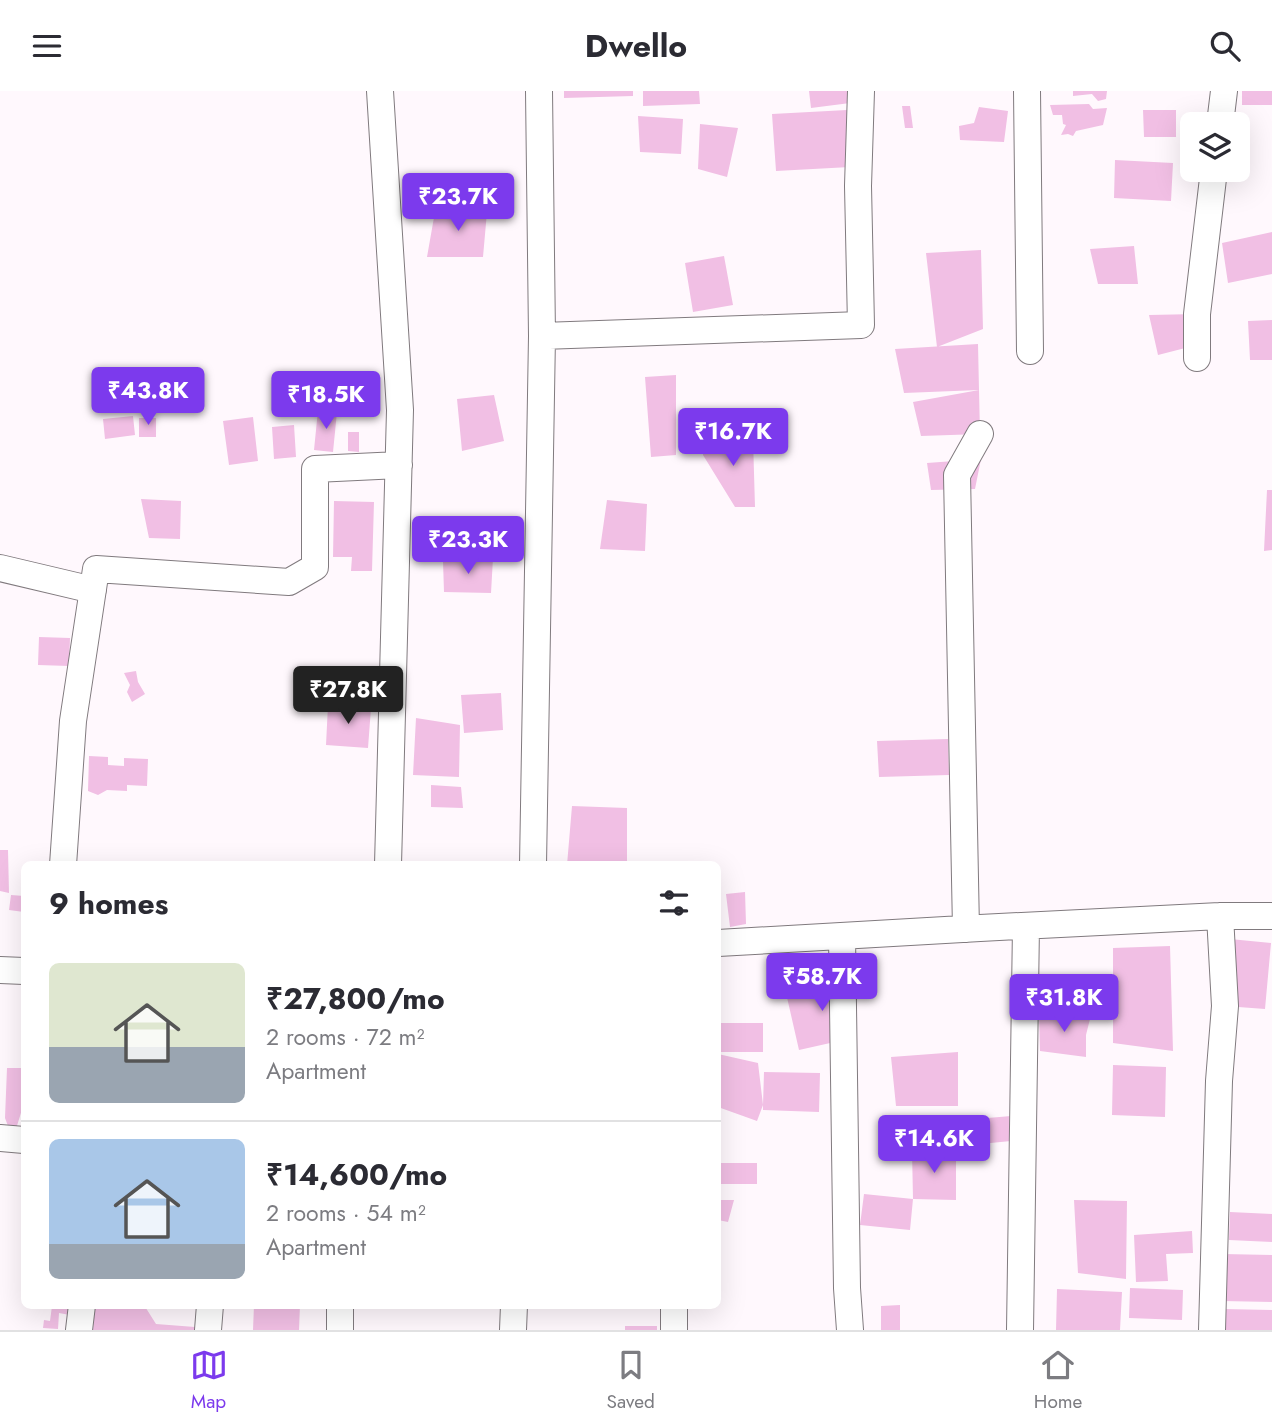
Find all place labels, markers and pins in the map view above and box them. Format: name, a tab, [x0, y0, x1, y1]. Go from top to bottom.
pin: ₹23.7K	[401, 173, 515, 233]
pin: ₹43.8K	[91, 367, 205, 427]
pin: ₹18.5K	[269, 371, 383, 431]
pin: ₹16.7K	[676, 409, 790, 468]
pin: ₹23.3K	[411, 517, 525, 576]
pin: ₹27.8K	[291, 667, 405, 726]
pin: ₹58.7K	[765, 953, 879, 1013]
pin: ₹31.8K	[1007, 975, 1121, 1034]
pin: ₹14.6K	[877, 1115, 991, 1175]

